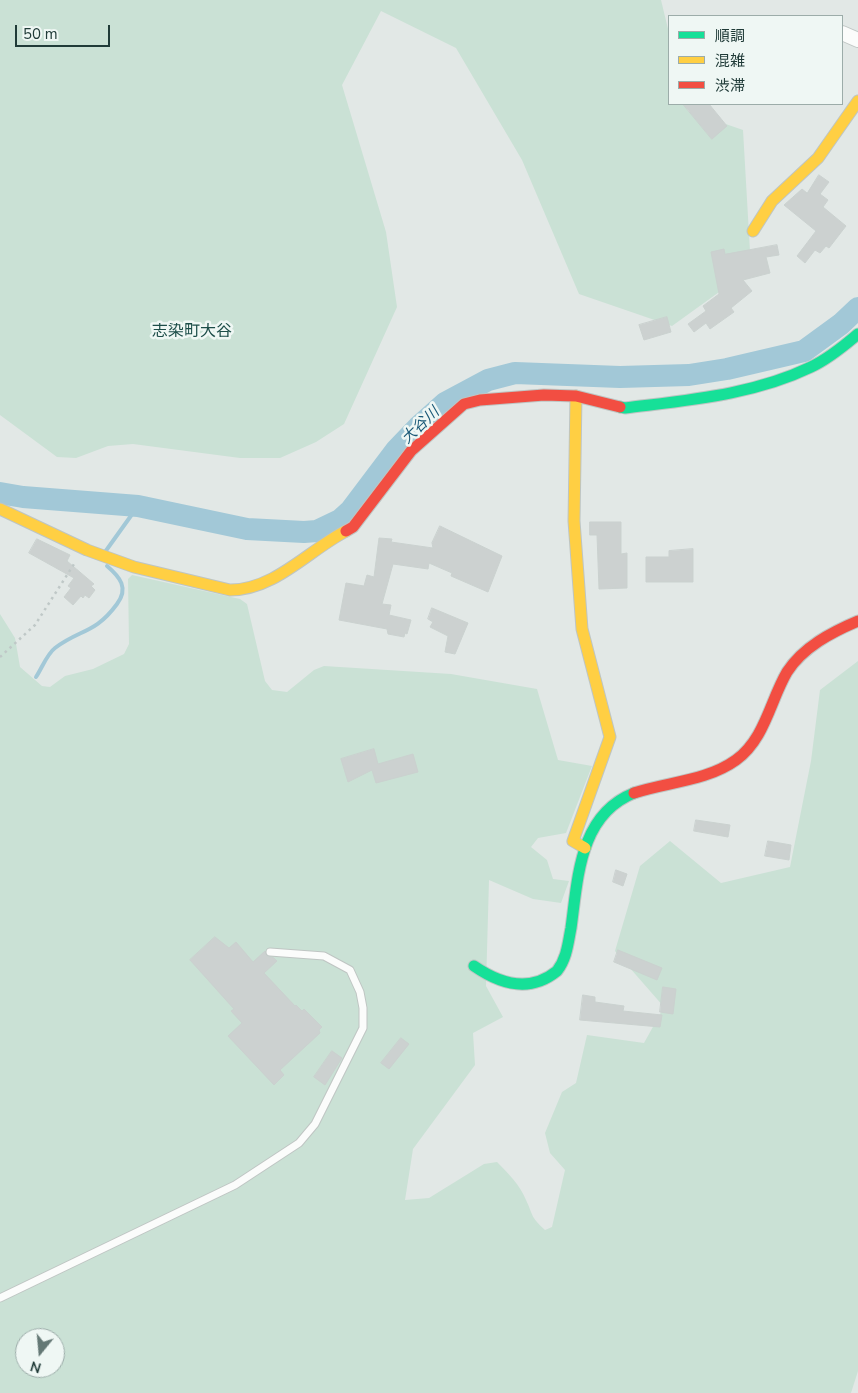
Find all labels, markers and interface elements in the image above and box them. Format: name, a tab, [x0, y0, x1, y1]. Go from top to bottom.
scale bar	[18, 15, 112, 47]
legend	[668, 15, 843, 105]
text: 50 m	[23, 24, 58, 44]
text: 順調	[715, 26, 745, 46]
text: 混雑	[715, 51, 745, 71]
text: 渋滞	[715, 76, 745, 96]
district label: 志染町大谷	[152, 322, 232, 342]
water label: 大谷川	[399, 404, 443, 448]
north arrow	[15, 1328, 65, 1378]
text: N	[28, 1356, 44, 1377]

